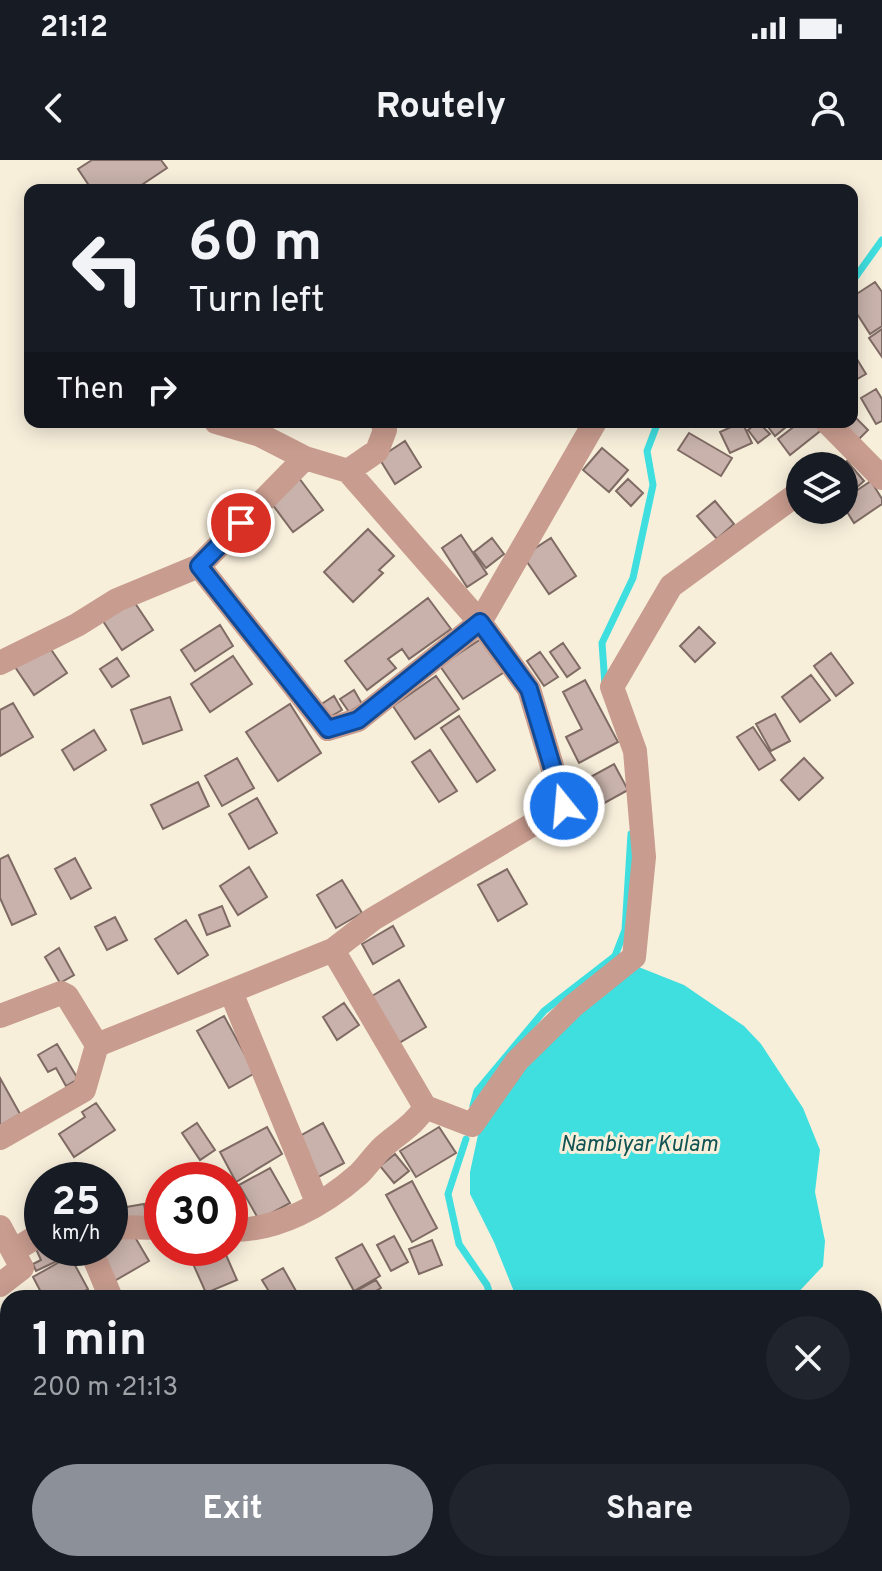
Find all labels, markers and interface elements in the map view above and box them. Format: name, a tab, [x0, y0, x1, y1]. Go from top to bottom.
text: 21:12	[40, 10, 108, 47]
text: Routely	[376, 85, 506, 131]
icon: back	[32, 86, 76, 130]
icon: person	[806, 86, 850, 130]
text: 60 m	[188, 210, 322, 280]
icon: left	[56, 216, 160, 320]
text: Turn left	[188, 279, 325, 325]
icon: right	[140, 368, 184, 412]
text: Then	[56, 372, 124, 409]
map controls	[786, 452, 858, 524]
button: layers	[786, 452, 858, 524]
pin	[207, 489, 275, 557]
icon: arrive	[219, 501, 263, 545]
position arrow	[522, 764, 606, 848]
water label: Nambiyar Kulam	[560, 1132, 718, 1159]
speed limit sign: 30	[144, 1162, 248, 1266]
text: 25	[52, 1179, 100, 1229]
text: km/h	[52, 1221, 100, 1247]
text: 1 min	[32, 1312, 147, 1372]
button: close	[766, 1316, 850, 1400]
text: 200 m · 21:13	[32, 1372, 178, 1405]
button: Exit	[32, 1464, 433, 1556]
button: Share	[449, 1464, 850, 1556]

